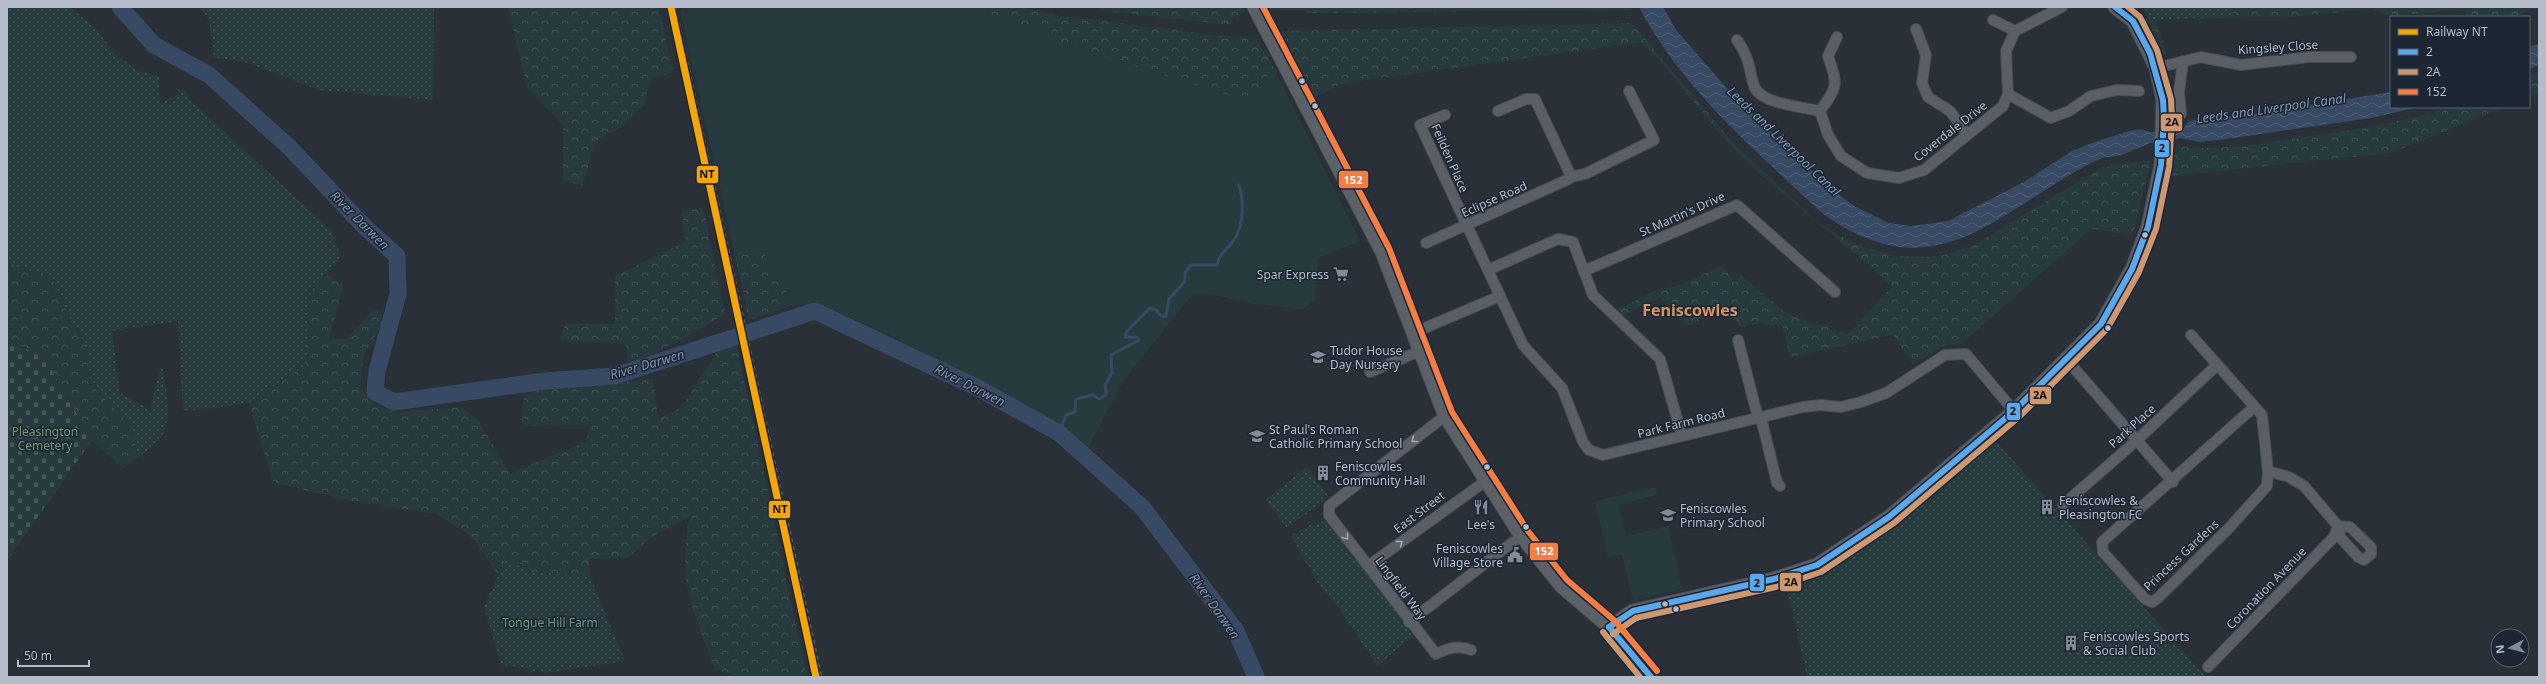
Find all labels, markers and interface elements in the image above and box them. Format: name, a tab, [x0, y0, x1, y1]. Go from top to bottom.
legend	[2390, 16, 2530, 108]
text: Railway NT	[2426, 23, 2488, 40]
street label: Kingsley Close	[2237, 36, 2319, 58]
text: 2	[2426, 43, 2433, 60]
text: 2A	[2426, 63, 2441, 80]
unlabelled marker	[1297, 76, 1307, 86]
water label: Leeds and Liverpool Canal	[1723, 82, 1845, 200]
text: 152	[2426, 83, 2447, 100]
water label: Leeds and Liverpool Canal	[2195, 88, 2348, 127]
street label: Coverdale Drive	[1910, 97, 1990, 165]
unlabelled marker	[1310, 101, 1320, 111]
line badge: 2A	[2160, 113, 2183, 132]
text: 2A	[2165, 114, 2179, 129]
street label: Feilden Place	[1427, 121, 1473, 195]
line badge: 2	[2154, 139, 2170, 158]
text: 2	[2159, 140, 2165, 155]
line badge: NT	[696, 165, 719, 184]
text: NT	[699, 166, 715, 181]
line badge: 152	[1338, 170, 1369, 189]
text: 152	[1344, 172, 1362, 187]
street label: Eclipse Road	[1458, 177, 1530, 221]
water label: River Darwen	[327, 187, 393, 253]
street label: St Martin's Drive	[1636, 187, 1728, 241]
unlabelled marker	[2140, 230, 2150, 240]
supermarket icon: Spar Express	[1332, 265, 1350, 283]
place label: Spar Express	[1257, 266, 1329, 283]
district label: Feniscowles	[1642, 299, 1738, 321]
unlabelled marker	[2103, 323, 2113, 333]
place label: Tudor House Day Nursery	[1330, 342, 1403, 373]
water label: River Darwen	[608, 345, 686, 383]
school or university icon: Tudor House Day Nursery	[1309, 348, 1327, 366]
water label: River Darwen	[932, 360, 1008, 410]
line badge: 2A	[2029, 386, 2052, 405]
text: 2A	[2033, 387, 2047, 402]
street label: Park Place	[2105, 400, 2159, 452]
line badge: 2	[2006, 402, 2021, 421]
text: 2	[2010, 403, 2016, 418]
street label: Park Farm Road	[1635, 404, 1727, 442]
place label: St Paul's Roman Catholic Primary School	[1269, 421, 1402, 452]
park label: Pleasington Cemetery	[12, 423, 78, 454]
school or university icon: St Paul's Roman Catholic Primary School	[1248, 427, 1266, 445]
one-way arrow	[1411, 435, 1418, 443]
place label: Feniscowles Community Hall	[1335, 458, 1426, 489]
unlabelled marker	[1482, 462, 1492, 472]
building icon: Feniscowles Community Hall	[1314, 464, 1332, 482]
street label: East Street	[1390, 487, 1449, 537]
place label: Feniscowles & Pleasington FC	[2059, 492, 2143, 523]
restaurant icon: Lee's	[1472, 498, 1490, 516]
building icon: Feniscowles & Pleasington FC	[2038, 498, 2056, 516]
line badge: NT	[768, 500, 791, 519]
place label: Feniscowles Primary School	[1680, 500, 1765, 531]
text: NT	[772, 501, 788, 516]
school or university icon: Feniscowles Primary School	[1659, 506, 1677, 524]
street label: Princess Gardens	[2140, 515, 2223, 594]
place label: Lee's	[1467, 516, 1495, 533]
unlabelled marker	[1521, 522, 1531, 532]
one-way arrow	[1341, 533, 1348, 540]
one-way arrow	[1395, 540, 1402, 547]
place label: Feniscowles Village Store	[1433, 540, 1503, 571]
line badge: 152	[1529, 542, 1559, 561]
text: 152	[1535, 543, 1553, 558]
street label: Coronation Avenue	[2222, 543, 2310, 633]
public building icon: Feniscowles Village Store	[1506, 546, 1524, 564]
street label: Lingfield Way	[1371, 553, 1431, 624]
water label: River Darwen	[1186, 569, 1244, 643]
line badge: 2A	[1779, 572, 1802, 592]
line badge: 2	[1749, 573, 1765, 592]
text: 2A	[1784, 574, 1798, 589]
text: 2	[1754, 575, 1760, 590]
unlabelled marker	[1660, 599, 1670, 609]
unlabelled marker	[1671, 604, 1681, 614]
park label: Tongue Hill Farm	[502, 614, 598, 631]
place label: Feniscowles Sports & Social Club	[2083, 628, 2190, 659]
north arrow	[2490, 628, 2530, 668]
building icon: Feniscowles Sports & Social Club	[2062, 634, 2080, 652]
scale bar	[18, 642, 89, 668]
text: N	[2492, 644, 2508, 655]
text: 50 m	[24, 647, 52, 664]

